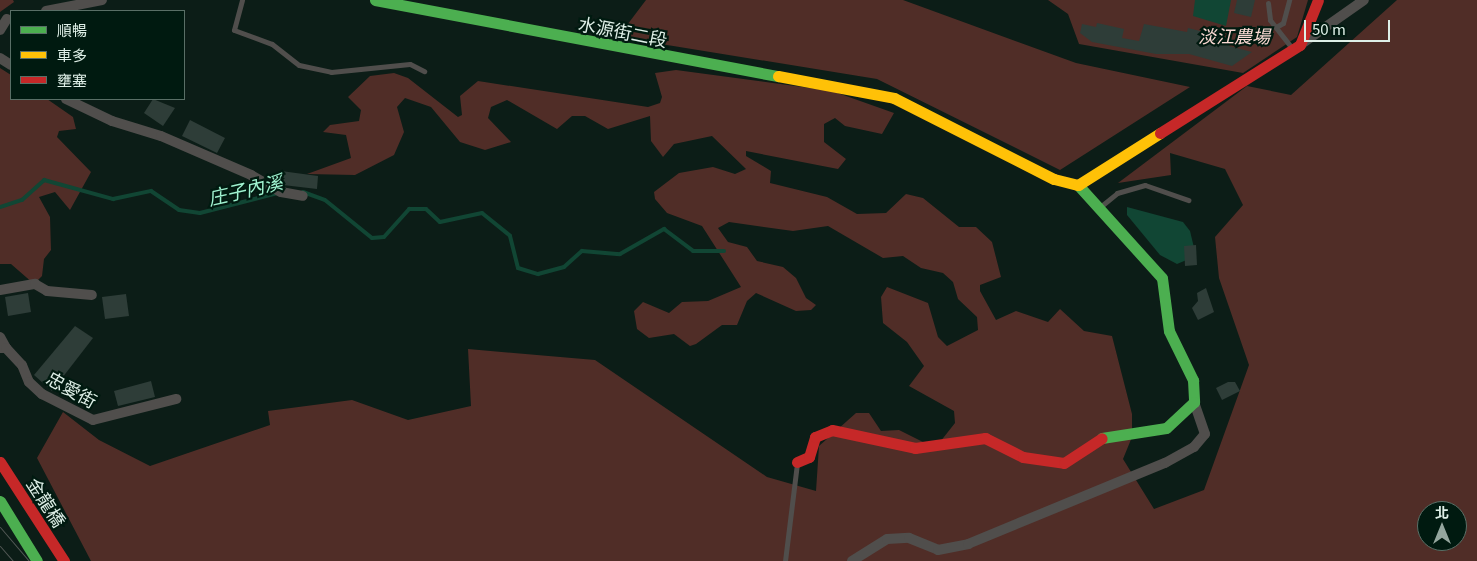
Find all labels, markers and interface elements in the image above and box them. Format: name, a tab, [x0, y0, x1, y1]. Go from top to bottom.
legend	[10, 10, 185, 100]
scale bar	[1307, 10, 1393, 42]
street label: 水源街二段	[577, 12, 669, 50]
text: 50 m	[1312, 18, 1346, 39]
text: 順暢	[57, 19, 87, 40]
park label: 淡江農場	[1198, 24, 1270, 46]
text: 車多	[57, 44, 87, 65]
text: 壅塞	[57, 69, 87, 90]
water label: 庄子內溪	[205, 169, 285, 209]
street label: 忠愛街	[43, 366, 101, 412]
street label: 金龍橋	[23, 473, 71, 531]
north arrow	[1417, 501, 1467, 551]
text: 北	[1435, 502, 1449, 522]

